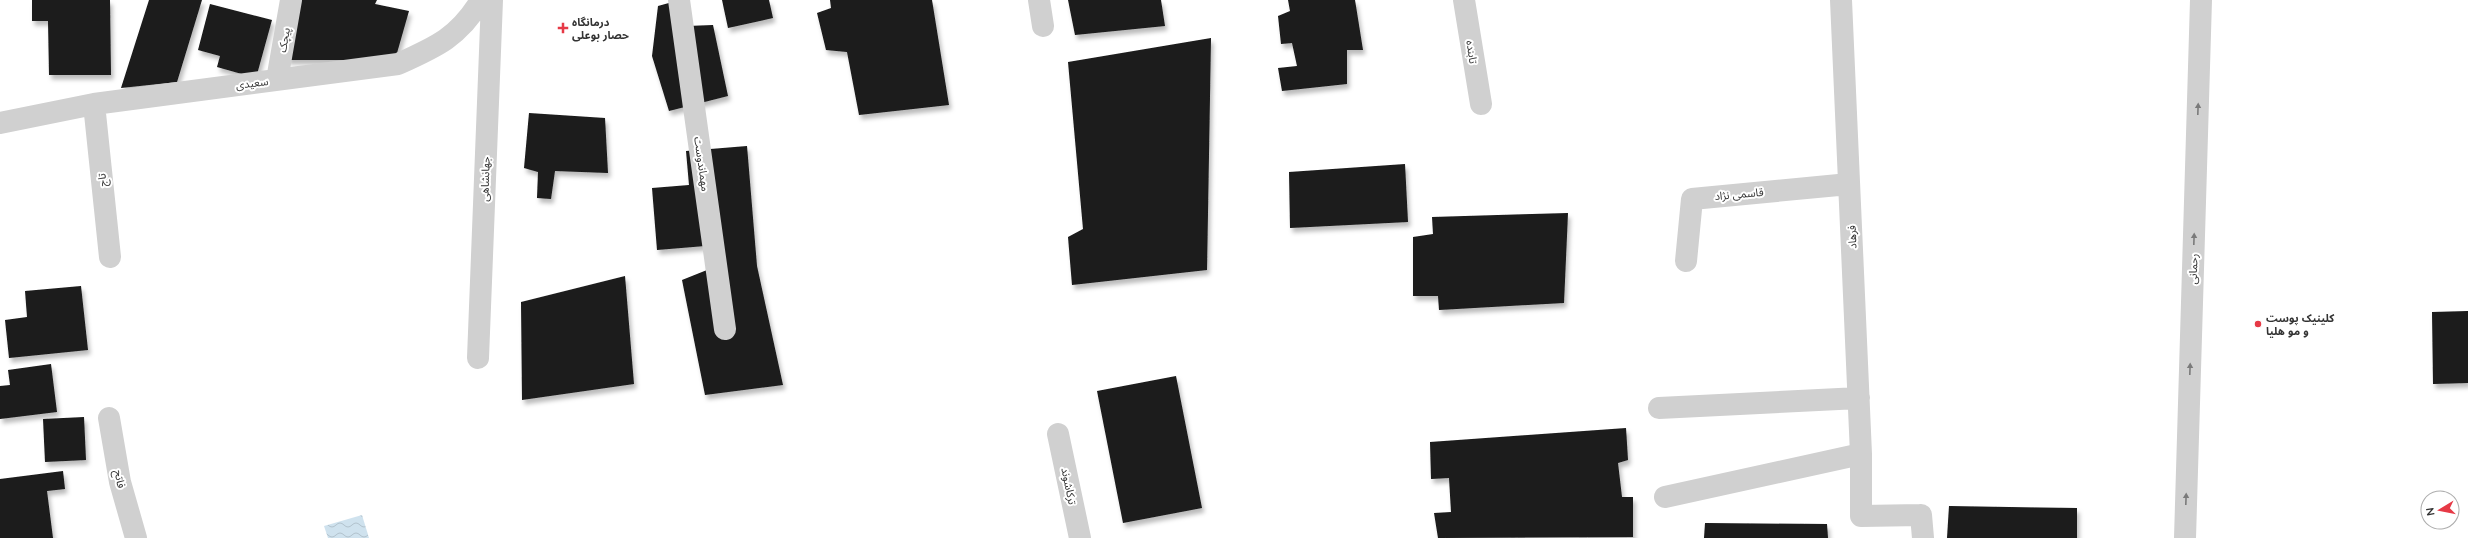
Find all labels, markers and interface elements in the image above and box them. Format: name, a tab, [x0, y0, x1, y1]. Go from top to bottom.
place label: درمانگاه حصار بوعلی	[572, 15, 629, 42]
marker: درمانگاه حصار بوعلی	[557, 22, 569, 34]
street label: پیچک	[275, 26, 294, 54]
street label: تابنده	[1463, 39, 1481, 65]
street label: سعیدی	[235, 74, 269, 92]
one-way arrow	[2195, 102, 2201, 115]
street label: مهماندوست	[691, 136, 713, 193]
street label: جهانشاهی	[477, 156, 493, 202]
street label: تاج	[94, 172, 111, 187]
street label: قاسمی نژاد	[1714, 185, 1764, 203]
street label: فرهاد	[1844, 225, 1860, 249]
one-way arrow	[2191, 232, 2197, 245]
street label: رحمانی	[2185, 253, 2201, 285]
place label: کلینیک پوست و مو هلیا	[2266, 311, 2335, 338]
marker: کلینیک پوست و مو هلیا	[2253, 319, 2263, 329]
one-way arrow	[2187, 362, 2193, 375]
street label: ترکاشوند	[1058, 466, 1080, 506]
street label: فاتح	[110, 468, 129, 490]
north arrow	[2420, 490, 2460, 530]
one-way arrow	[2183, 493, 2190, 505]
text: N	[2423, 507, 2438, 517]

